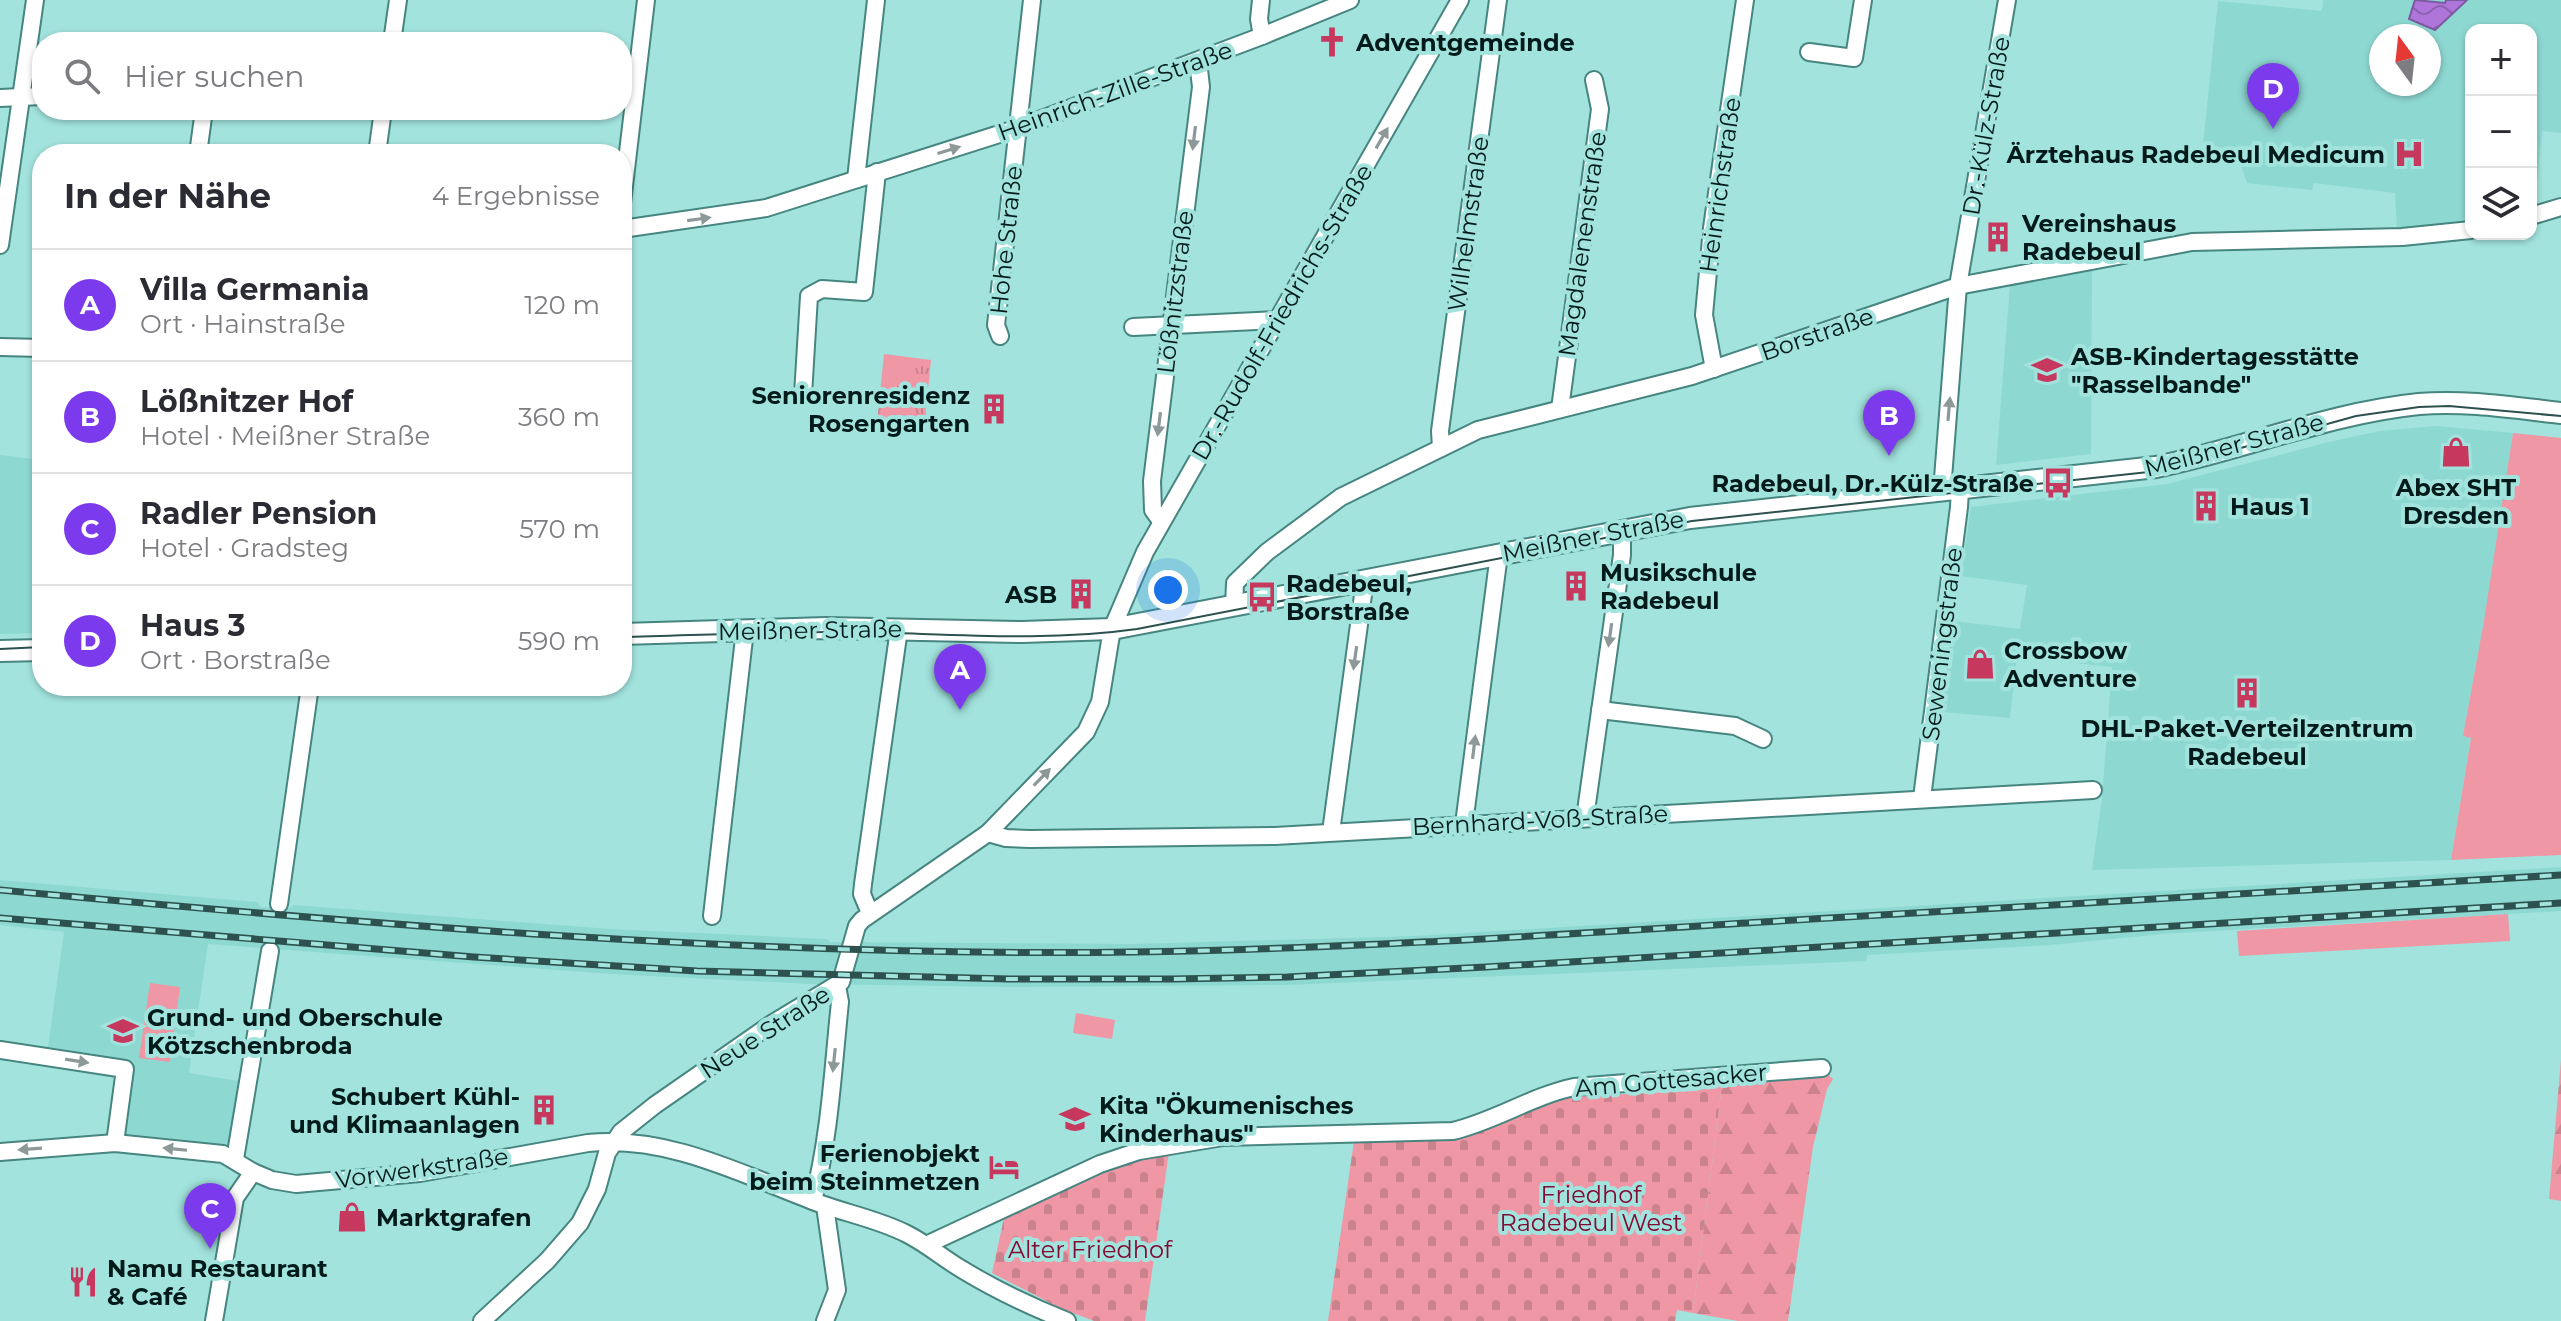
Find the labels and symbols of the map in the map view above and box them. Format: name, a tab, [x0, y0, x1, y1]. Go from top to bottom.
north arrow	[2369, 24, 2441, 96]
church icon: Adventgemeinde	[1315, 25, 1349, 59]
place label: Adventgemeinde	[1355, 28, 1575, 57]
street label: Dr.-Külz-Straße	[1956, 34, 2016, 218]
street label: Heinrich-Zille-Straße	[994, 35, 1236, 147]
pin: D	[2247, 63, 2299, 129]
street label: Heinrichstraße	[1693, 95, 1747, 275]
one-way arrow	[1188, 126, 1201, 151]
one-way arrow	[1374, 127, 1388, 149]
street label: Magdalenenstraße	[1552, 130, 1612, 358]
street label: Wilhelmstraße	[1441, 135, 1495, 313]
hospital icon: Ärztehaus Radebeul Medicum	[2392, 137, 2426, 171]
place label: Ärztehaus Radebeul Medicum	[2005, 140, 2385, 169]
one-way arrow	[938, 143, 962, 156]
street label: Dr.-Rudolf-Friedrichs-Straße	[1185, 159, 1379, 465]
street label: Hohe Straße	[984, 164, 1028, 316]
street label: Lößnitzstraße	[1151, 209, 1199, 375]
place label: Vereinshaus Radebeul	[2021, 209, 2176, 266]
one-way arrow	[687, 212, 712, 225]
building icon: Vereinshaus Radebeul	[1981, 220, 2015, 254]
street label: Borstraße	[1757, 301, 1877, 367]
place label: ASB-Kindertagesstätte "Rasselbande"	[2070, 342, 2359, 399]
school or university icon: ASB-Kindertagesstätte "Rasselbande"	[2030, 353, 2064, 387]
place label: Seniorenresidenz Rosengarten	[752, 381, 970, 438]
pin: B	[1863, 390, 1915, 456]
building icon: Seniorenresidenz Rosengarten	[977, 392, 1011, 426]
one-way arrow	[1942, 396, 1955, 421]
street label: Meißner Straße	[2141, 407, 2327, 483]
one-way arrow	[1152, 412, 1165, 437]
shop icon: Abex SHT Dresden	[2439, 435, 2473, 469]
bus stop icon: Radebeul, Dr.-Külz-Straße	[2041, 466, 2075, 500]
place label: Radebeul, Dr.-Külz-Straße	[1712, 469, 2034, 498]
place label: Abex SHT Dresden	[2395, 473, 2516, 530]
building icon: Haus 1	[2189, 489, 2223, 523]
place label: Haus 1	[2230, 492, 2310, 521]
street label: Meißner Straße	[1500, 504, 1686, 568]
street label: Seweningstraße	[1916, 546, 1968, 742]
place label: Musikschule Radebeul	[1600, 558, 1757, 615]
place label: Radebeul, Borstraße	[1286, 569, 1412, 626]
building icon: Musikschule Radebeul	[1559, 569, 1593, 603]
your location	[1148, 570, 1188, 610]
building icon: ASB	[1064, 577, 1098, 611]
place label: ASB	[1004, 580, 1057, 609]
bus stop icon: Radebeul, Borstraße	[1245, 580, 1279, 614]
street label: Meißner Straße	[718, 614, 902, 646]
one-way arrow	[1603, 623, 1616, 648]
place label: Crossbow Adventure	[2003, 636, 2137, 693]
pin: A	[934, 644, 986, 710]
one-way arrow	[1348, 645, 1361, 670]
shop icon: Crossbow Adventure	[1963, 647, 1997, 681]
building icon: DHL-Paket-Verteilzentrum Radebeul	[2230, 676, 2264, 710]
place label: DHL-Paket-Verteilzentrum Radebeul	[2080, 714, 2414, 771]
one-way arrow	[1468, 734, 1481, 759]
one-way arrow	[1032, 768, 1051, 787]
street label: Bernhard-Voß-Straße	[1411, 799, 1669, 841]
street label: Neue Straße	[695, 979, 835, 1085]
place label: Grund- und Oberschule Kötzschenbroda	[147, 1003, 443, 1060]
school or university icon: Grund- und Oberschule Kötzschenbroda	[106, 1014, 140, 1048]
one-way arrow	[828, 1048, 841, 1073]
one-way arrow	[65, 1056, 90, 1068]
street label: Am Gottesacker	[1574, 1057, 1768, 1103]
place label: Schubert Kühl- und Klimaanlagen	[289, 1082, 520, 1139]
place label: Kita "Ökumenisches Kinderhaus"	[1099, 1091, 1354, 1148]
building icon: Schubert Kühl- und Klimaanlagen	[527, 1093, 561, 1127]
school or university icon: Kita "Ökumenisches Kinderhaus"	[1058, 1102, 1092, 1136]
place label: Ferienobjekt beim Steinmetzen	[749, 1139, 981, 1196]
one-way arrow	[162, 1142, 187, 1155]
street label: Vorwerkstraße	[334, 1142, 510, 1194]
one-way arrow	[17, 1143, 42, 1156]
hotel icon: Ferienobjekt beim Steinmetzen	[987, 1150, 1021, 1184]
park label: Friedhof Radebeul West	[1499, 1180, 1683, 1237]
pin: C	[184, 1183, 236, 1249]
shop icon: Marktgrafen	[335, 1200, 369, 1234]
place label: Marktgrafen	[376, 1203, 532, 1232]
park label: Alter Friedhof	[1008, 1235, 1173, 1264]
place label: Namu Restaurant & Café	[107, 1254, 328, 1311]
restaurant icon: Namu Restaurant & Café	[66, 1265, 100, 1299]

